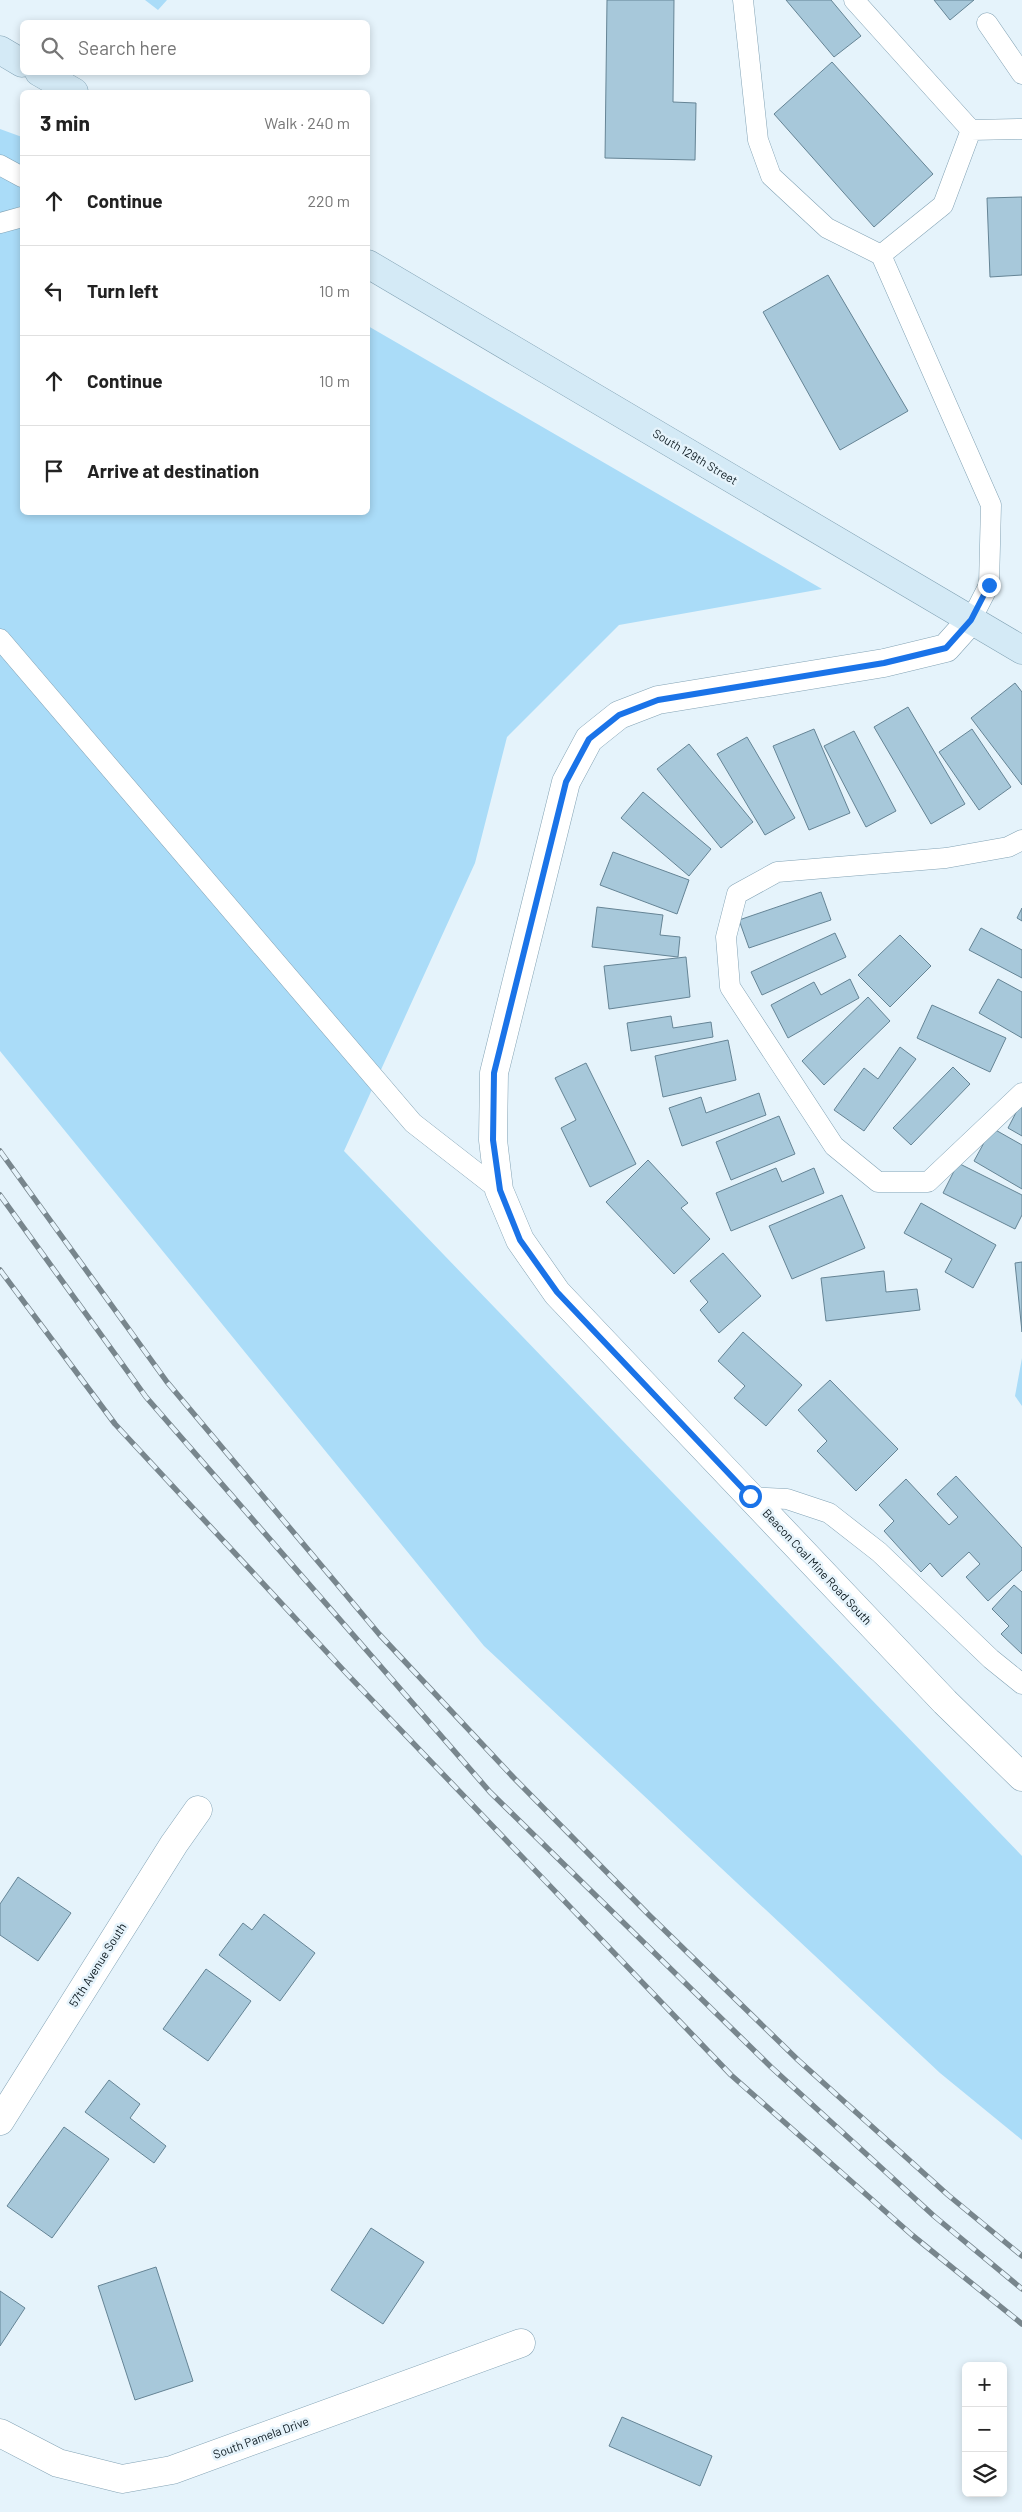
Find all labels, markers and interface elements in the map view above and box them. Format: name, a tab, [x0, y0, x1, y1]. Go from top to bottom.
search box	[20, 20, 370, 75]
icon: search	[38, 34, 66, 62]
text: Search here	[78, 36, 177, 59]
text: 3 min	[40, 110, 90, 135]
text: Walk · 240 m	[264, 113, 350, 132]
icon: ahead	[40, 187, 68, 215]
text: Continue	[87, 189, 163, 212]
text: 220 m	[307, 191, 350, 210]
icon: left	[40, 277, 68, 305]
text: Turn left	[87, 279, 158, 302]
text: 10 m	[319, 281, 350, 300]
icon: ahead	[40, 367, 68, 395]
text: Continue	[87, 369, 163, 392]
text: 10 m	[319, 371, 350, 390]
street label: South 129th Street	[651, 425, 740, 487]
icon: arrive	[40, 457, 68, 485]
text: Arrive at destination	[87, 459, 259, 482]
route end	[978, 574, 1001, 597]
route start	[739, 1485, 762, 1508]
street label: Beacon Coal Mine Road South	[760, 1505, 875, 1627]
street label: 57th Avenue South	[66, 1920, 129, 2009]
map controls	[962, 2362, 1007, 2497]
button: +	[962, 2362, 1007, 2407]
button: −	[962, 2407, 1007, 2452]
street label: South Pamela Drive	[211, 2413, 310, 2461]
button: layers	[962, 2452, 1007, 2497]

